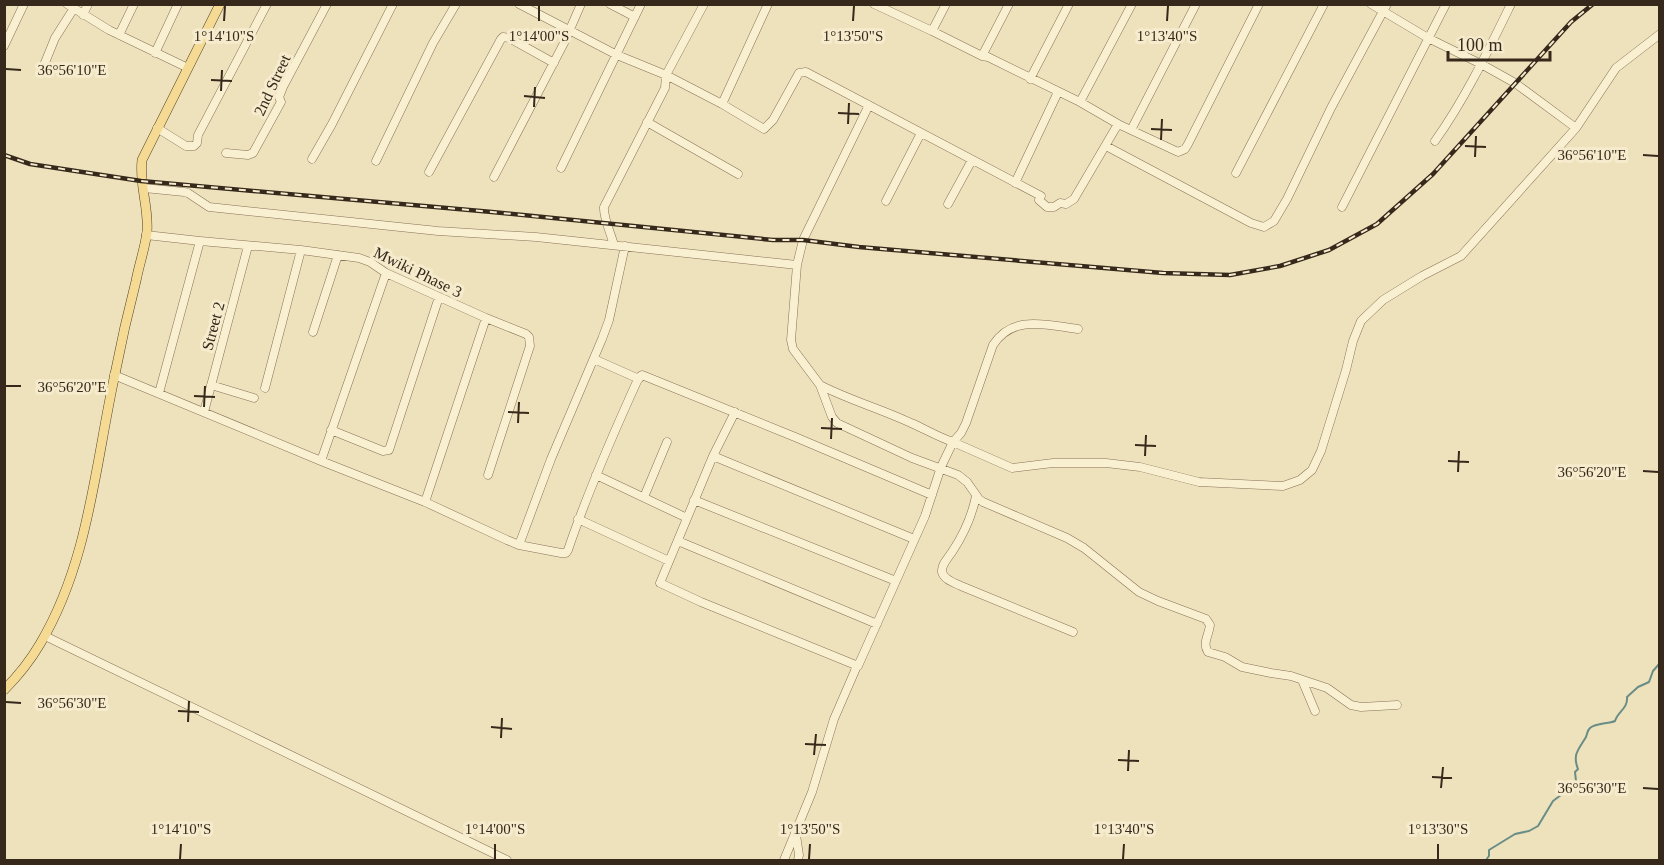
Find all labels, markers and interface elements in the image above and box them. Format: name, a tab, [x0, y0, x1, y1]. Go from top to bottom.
scale bar	[1448, 24, 1550, 62]
text: 1°14'10"S	[194, 28, 254, 44]
text: 1°14'00"S	[509, 28, 569, 44]
text: 1°13'50"S	[823, 28, 883, 44]
text: 1°13'40"S	[1137, 28, 1197, 44]
text: 100 m	[1457, 35, 1503, 55]
street label: 2nd Street	[250, 51, 294, 118]
text: 36°56'10"E	[38, 62, 107, 78]
text: 36°56'10"E	[1558, 147, 1627, 163]
street label: Mwiki Phase 3	[371, 243, 465, 301]
street label: Street 2	[198, 300, 228, 352]
text: 36°56'20"E	[38, 379, 107, 395]
text: 36°56'20"E	[1558, 464, 1627, 480]
text: 36°56'30"E	[38, 695, 107, 711]
text: 36°56'30"E	[1558, 780, 1627, 796]
text: 1°14'10"S	[151, 821, 211, 837]
text: 1°14'00"S	[465, 821, 525, 837]
text: 1°13'50"S	[780, 821, 840, 837]
text: 1°13'40"S	[1094, 821, 1154, 837]
text: 1°13'30"S	[1408, 821, 1468, 837]

